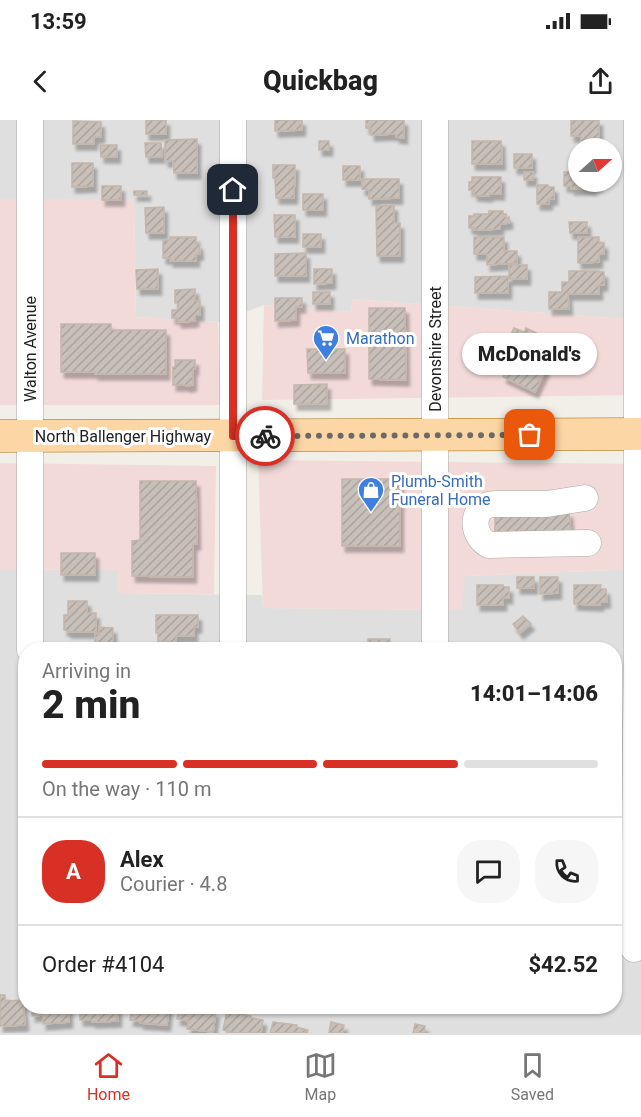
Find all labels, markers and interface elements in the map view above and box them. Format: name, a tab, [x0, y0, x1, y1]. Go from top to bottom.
text: 13:59	[30, 9, 87, 34]
icon: back	[24, 65, 57, 98]
text: Quickbag	[263, 65, 378, 97]
icon: share	[584, 65, 617, 98]
north arrow	[568, 138, 622, 192]
map controls	[568, 138, 622, 192]
pin	[207, 164, 258, 215]
icon: home	[216, 173, 249, 206]
street label: Devonshire Street	[426, 286, 445, 412]
street label: Walton Avenue	[21, 296, 40, 402]
supermarket icon: Marathon	[311, 323, 341, 361]
place label: Marathon	[346, 329, 415, 348]
callout: McDonald's	[462, 333, 598, 375]
text: McDonald's	[478, 342, 581, 366]
courier	[235, 406, 295, 466]
pin	[504, 409, 555, 460]
icon: bag	[513, 418, 546, 451]
icon: bike	[249, 420, 282, 453]
street label: North Ballenger Highway	[35, 427, 212, 446]
place label: Plumb-Smith Funeral Home	[391, 472, 491, 509]
shop icon: Plumb-Smith Funeral Home	[356, 475, 386, 513]
text: Arriving in	[42, 659, 131, 683]
text: 14:01–14:06	[470, 681, 598, 706]
text: 2 min	[42, 682, 140, 728]
text: On the way · 110 m	[42, 777, 211, 801]
button: chat	[457, 840, 520, 903]
button: phone	[535, 840, 598, 903]
text: Alex	[120, 847, 164, 872]
text: A	[66, 859, 81, 884]
text: Courier · 4.8	[120, 872, 227, 896]
text: Order #4104	[42, 952, 164, 977]
text: $42.52	[529, 952, 598, 977]
tab: Home	[87, 1049, 130, 1104]
tab: Map	[304, 1049, 337, 1104]
tab: Saved	[511, 1049, 554, 1104]

